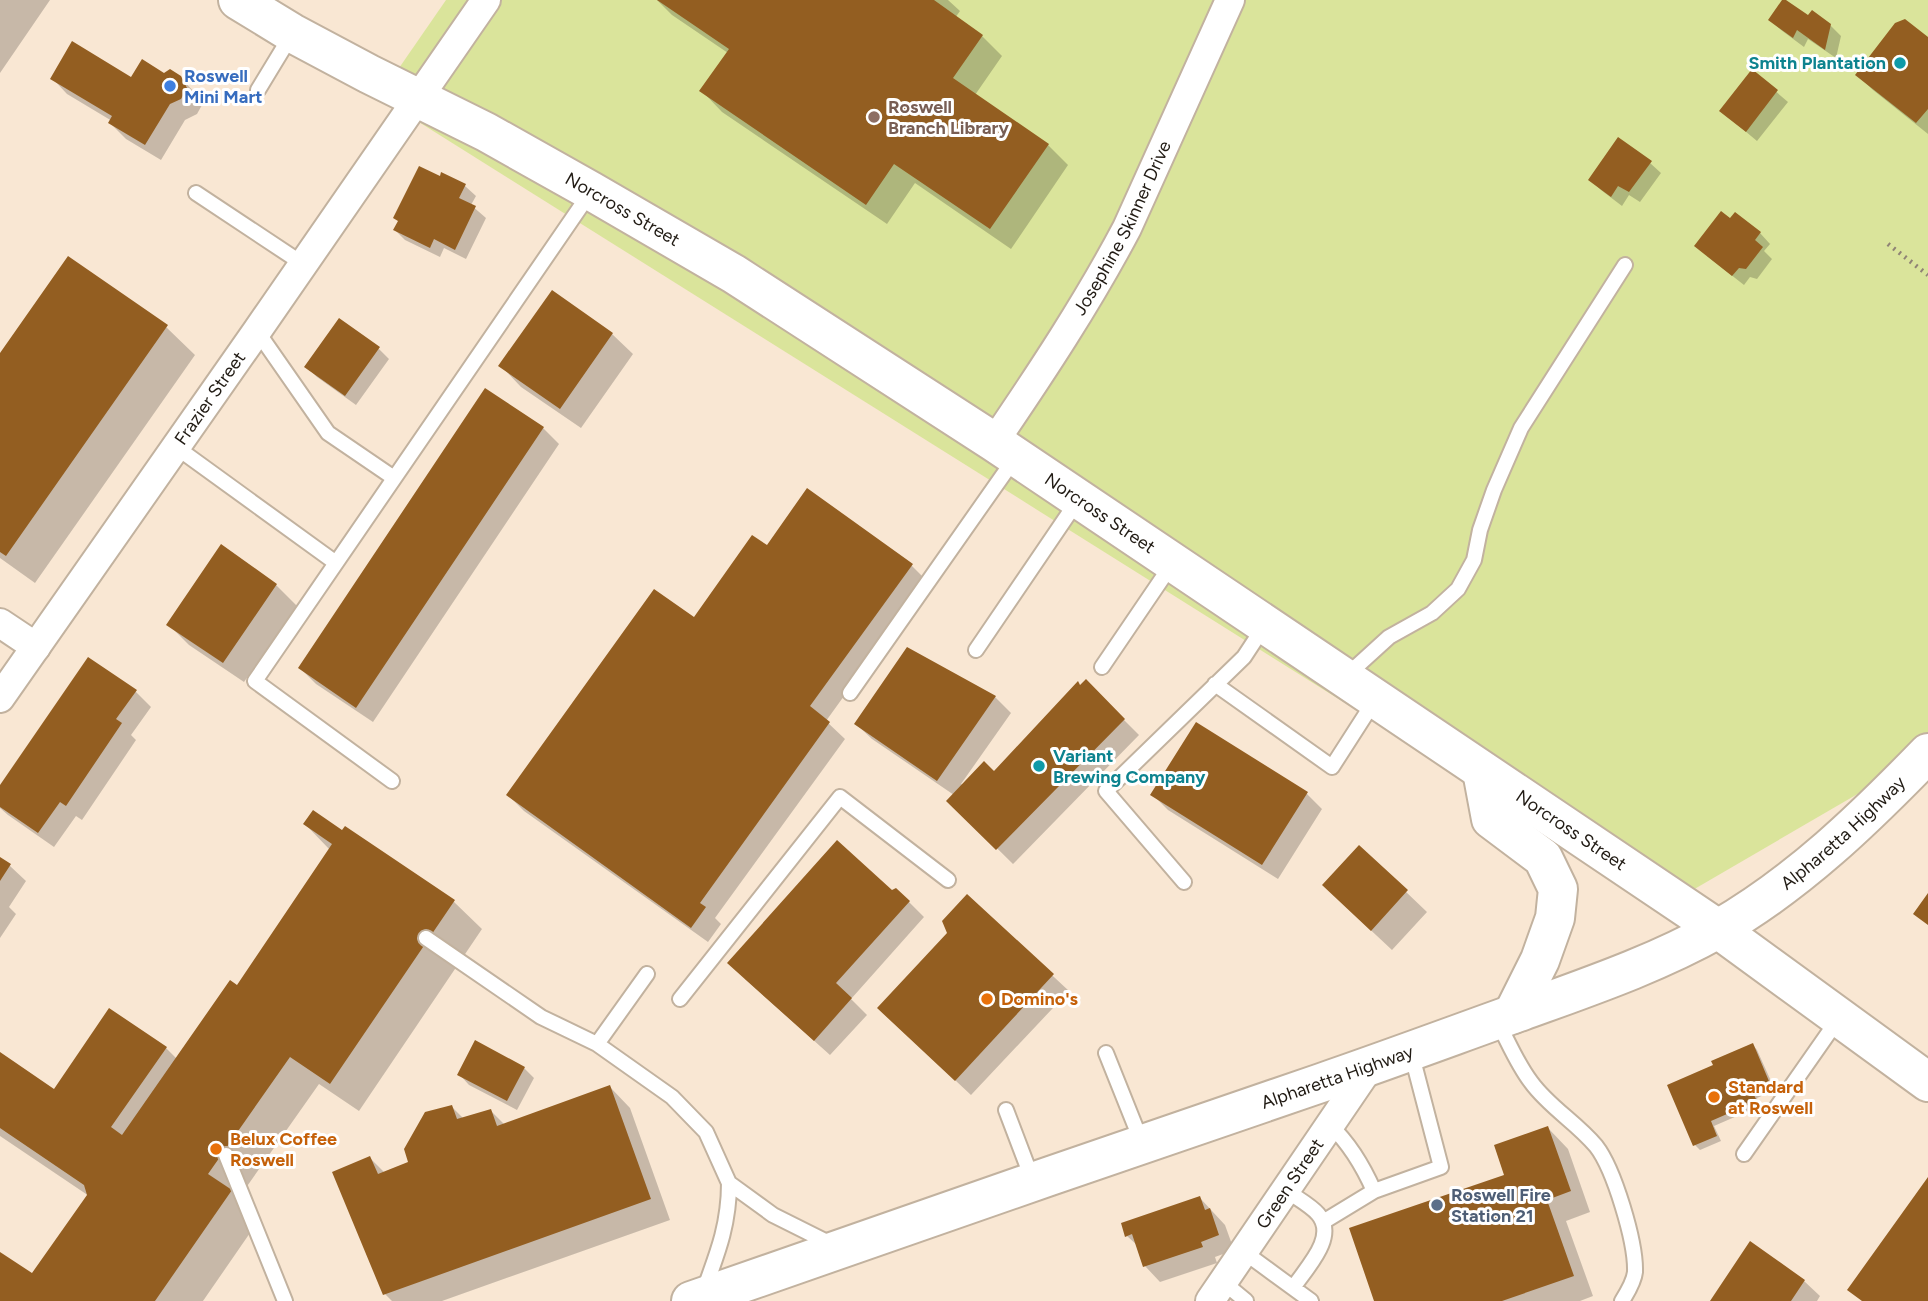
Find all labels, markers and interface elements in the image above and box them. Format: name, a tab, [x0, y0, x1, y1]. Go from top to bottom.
place label: Smith Plantation	[1748, 52, 1886, 74]
marker: Smith Plantation	[1892, 55, 1908, 71]
place label: Roswell Mini Mart	[184, 65, 262, 108]
marker: Roswell Mini Mart	[162, 78, 178, 94]
place label: Roswell Branch Library	[888, 96, 1009, 139]
marker: Roswell Branch Library	[866, 109, 882, 125]
street label: Josephine Skinner Drive	[1069, 137, 1176, 319]
street label: Norcross Street	[561, 168, 684, 251]
street label: Frazier Street	[170, 347, 250, 449]
street label: Norcross Street	[1040, 468, 1159, 558]
place label: Variant Brewing Company	[1053, 745, 1206, 788]
marker: Variant Brewing Company	[1031, 758, 1047, 774]
street label: Alpharetta Highway	[1776, 771, 1910, 895]
street label: Norcross Street	[1512, 785, 1631, 875]
place label: Domino's	[1001, 988, 1079, 1010]
marker: Domino's	[979, 991, 995, 1007]
street label: Alpharetta Highway	[1258, 1040, 1417, 1114]
place label: Standard at Roswell	[1728, 1076, 1813, 1119]
marker: Standard at Roswell	[1706, 1089, 1722, 1105]
place label: Belux Coffee Roswell	[230, 1128, 337, 1171]
street label: Green Street	[1251, 1134, 1328, 1233]
marker: Belux Coffee Roswell	[208, 1141, 224, 1157]
place label: Roswell Fire Station 21	[1451, 1184, 1551, 1227]
marker: Roswell Fire Station 21	[1429, 1197, 1445, 1213]

